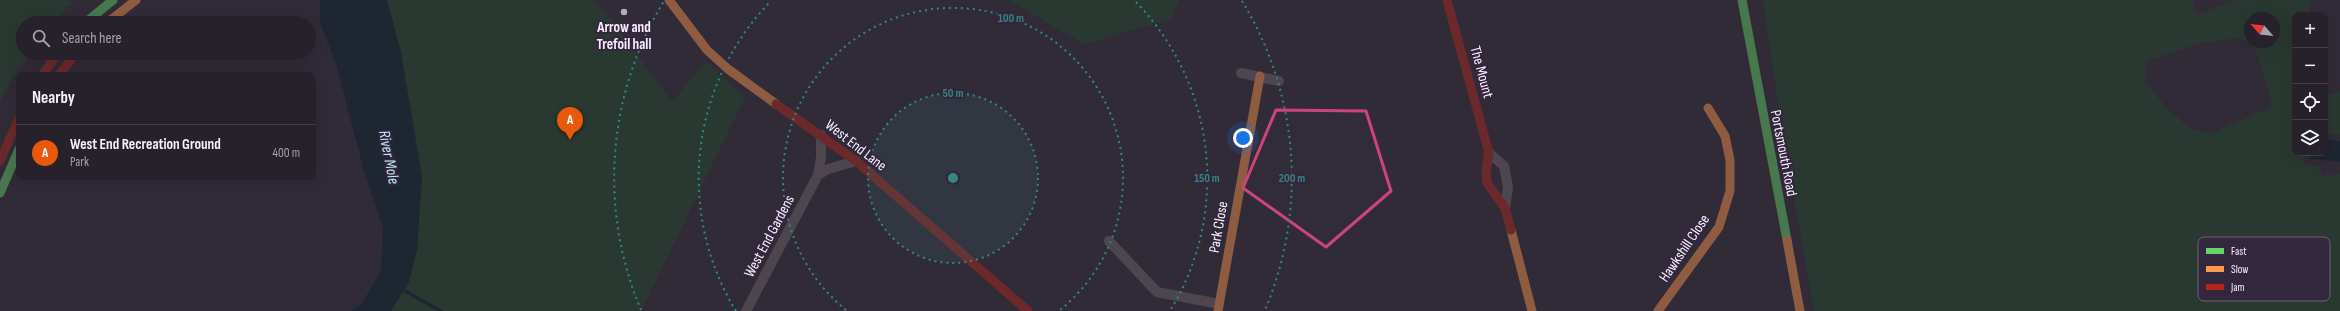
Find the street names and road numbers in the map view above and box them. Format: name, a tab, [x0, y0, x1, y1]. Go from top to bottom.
street label: The Mount	[1465, 44, 1498, 101]
street label: Portsmouth Road	[1766, 108, 1801, 198]
street label: West End Lane	[821, 115, 890, 175]
street label: West End Gardens	[740, 192, 799, 281]
street label: Park Close	[1205, 200, 1232, 254]
street label: Hawkshill Close	[1655, 211, 1714, 286]

